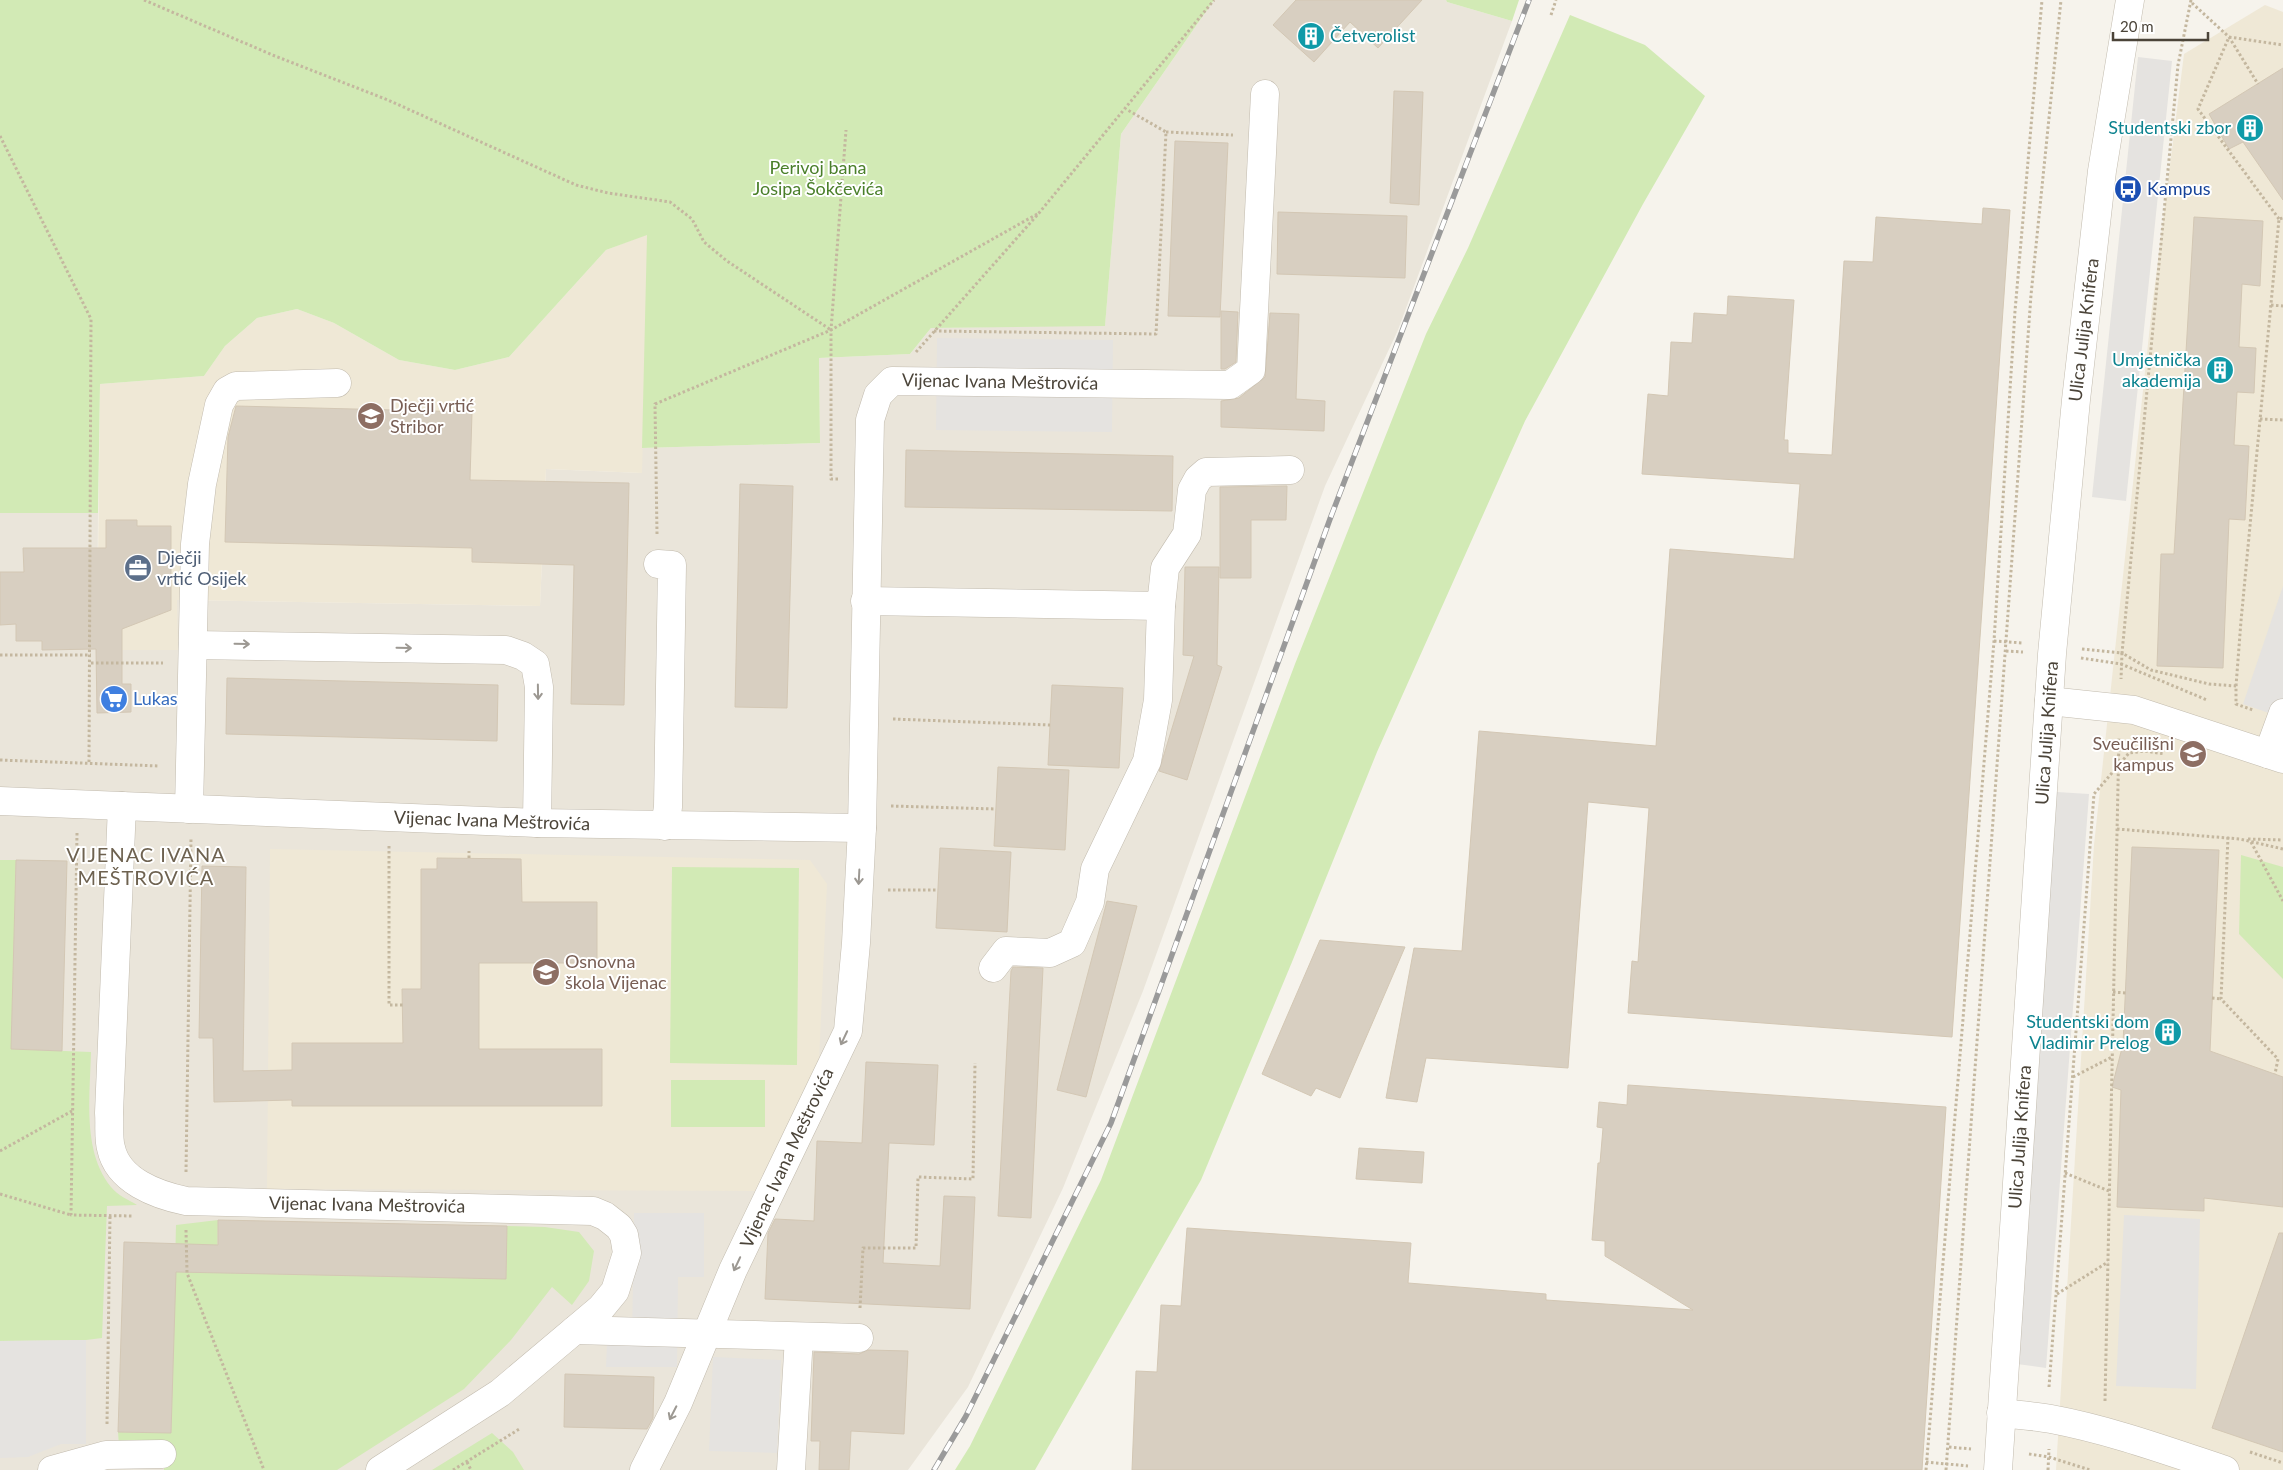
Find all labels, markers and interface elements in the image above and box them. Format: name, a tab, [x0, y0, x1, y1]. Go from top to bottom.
scale bar	[2113, 10, 2208, 42]
text: 20 m	[2120, 17, 2154, 35]
building icon: Četverolist	[1296, 21, 1326, 51]
place label: Četverolist	[1330, 24, 1416, 46]
building icon: Studentski zbor	[2235, 113, 2265, 143]
place label: Studentski zbor	[2108, 116, 2231, 138]
park label: Perivoj bana Josipa Šokčevića	[753, 156, 883, 199]
bus stop icon: Kampus	[2113, 174, 2143, 204]
place label: Kampus	[2147, 177, 2211, 199]
street label: Ulica Julija Knifera	[2063, 257, 2103, 403]
place label: Umjetnička akademija	[2112, 348, 2201, 391]
building icon: Umjetnička akademija	[2205, 355, 2235, 385]
street label: Vijenac Ivana Meštrovića	[902, 368, 1098, 394]
place label: Dječji vrtić Stribor	[390, 394, 475, 437]
school or university icon: Dječji vrtić Stribor	[356, 401, 386, 431]
place label: Dječji vrtić Osijek	[157, 546, 247, 589]
office icon: Dječji vrtić Osijek	[123, 553, 153, 583]
one-way arrow	[234, 639, 250, 649]
one-way arrow	[396, 643, 412, 653]
street label: Ulica Julija Knifera	[2030, 660, 2062, 806]
supermarket icon: Lukas	[99, 684, 129, 714]
one-way arrow	[534, 684, 543, 700]
place label: Lukas	[133, 687, 178, 709]
place label: Sveučilišni kampus	[2092, 732, 2174, 775]
school or university icon: Sveučilišni kampus	[2178, 739, 2208, 769]
street label: Vijenac Ivana Meštrovića	[393, 806, 591, 834]
district label: VIJENAC IVANA MEŠTROVIĆA	[66, 842, 226, 889]
one-way arrow	[855, 868, 864, 884]
place label: Osnovna škola Vijenac	[565, 950, 667, 993]
school or university icon: Osnovna škola Vijenac	[531, 957, 561, 987]
place label: Studentski dom Vladimir Prelog	[2026, 1010, 2149, 1053]
building icon: Studentski dom Vladimir Prelog	[2153, 1017, 2183, 1047]
one-way arrow	[839, 1030, 848, 1045]
street label: Vijenac Ivana Meštrovića	[735, 1064, 838, 1251]
street label: Ulica Julija Knifera	[2003, 1064, 2035, 1210]
street label: Vijenac Ivana Meštrovića	[269, 1191, 465, 1217]
one-way arrow	[731, 1256, 741, 1271]
one-way arrow	[668, 1405, 677, 1420]

